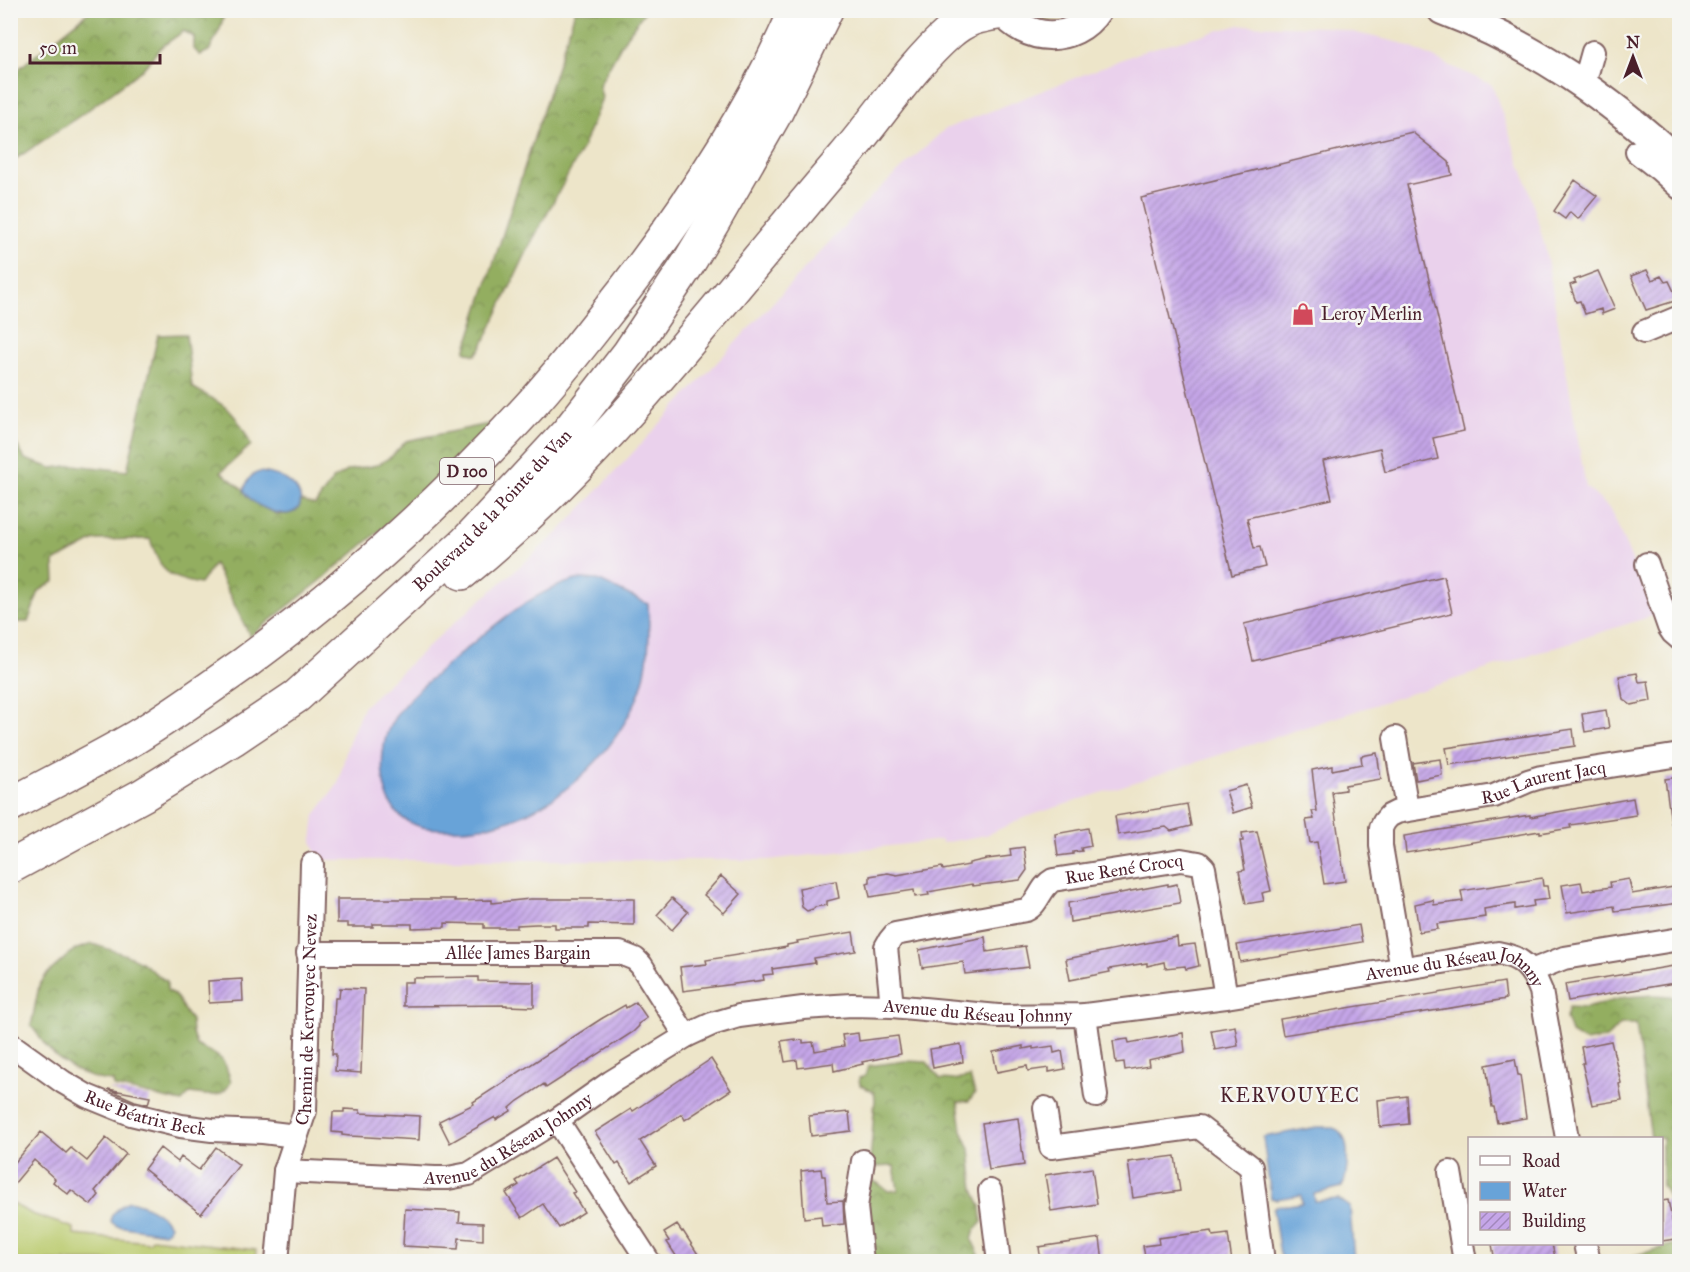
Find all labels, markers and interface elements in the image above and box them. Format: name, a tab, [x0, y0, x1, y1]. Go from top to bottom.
scale bar	[30, 27, 160, 65]
north arrow	[1603, 27, 1663, 87]
text: N	[1626, 33, 1640, 52]
text: 50 m	[39, 37, 77, 59]
shop icon: Leroy Merlin	[1290, 301, 1316, 327]
place label: Leroy Merlin	[1321, 303, 1422, 325]
street label: Boulevard de la Pointe du Van	[408, 424, 576, 596]
road number: D 100	[440, 458, 494, 484]
street label: Rue Laurent Jacq	[1479, 756, 1608, 809]
street label: Rue René Crocq	[1063, 849, 1185, 889]
street label: Chemin de Kervouyec Nevez	[290, 913, 322, 1128]
street label: Allée James Bargain	[444, 942, 591, 965]
street label: Avenue du Réseau Johnny	[1363, 942, 1549, 991]
street label: Avenue du Réseau Johnny	[882, 995, 1073, 1028]
district label: KERVOUYEC	[1220, 1083, 1360, 1107]
street label: Rue Béatrix Beck	[81, 1085, 208, 1140]
street label: Avenue du Réseau Johnny	[423, 1087, 597, 1189]
legend	[1468, 1137, 1663, 1245]
text: Road	[1522, 1150, 1560, 1172]
text: Water	[1522, 1180, 1567, 1202]
text: Building	[1522, 1210, 1586, 1233]

